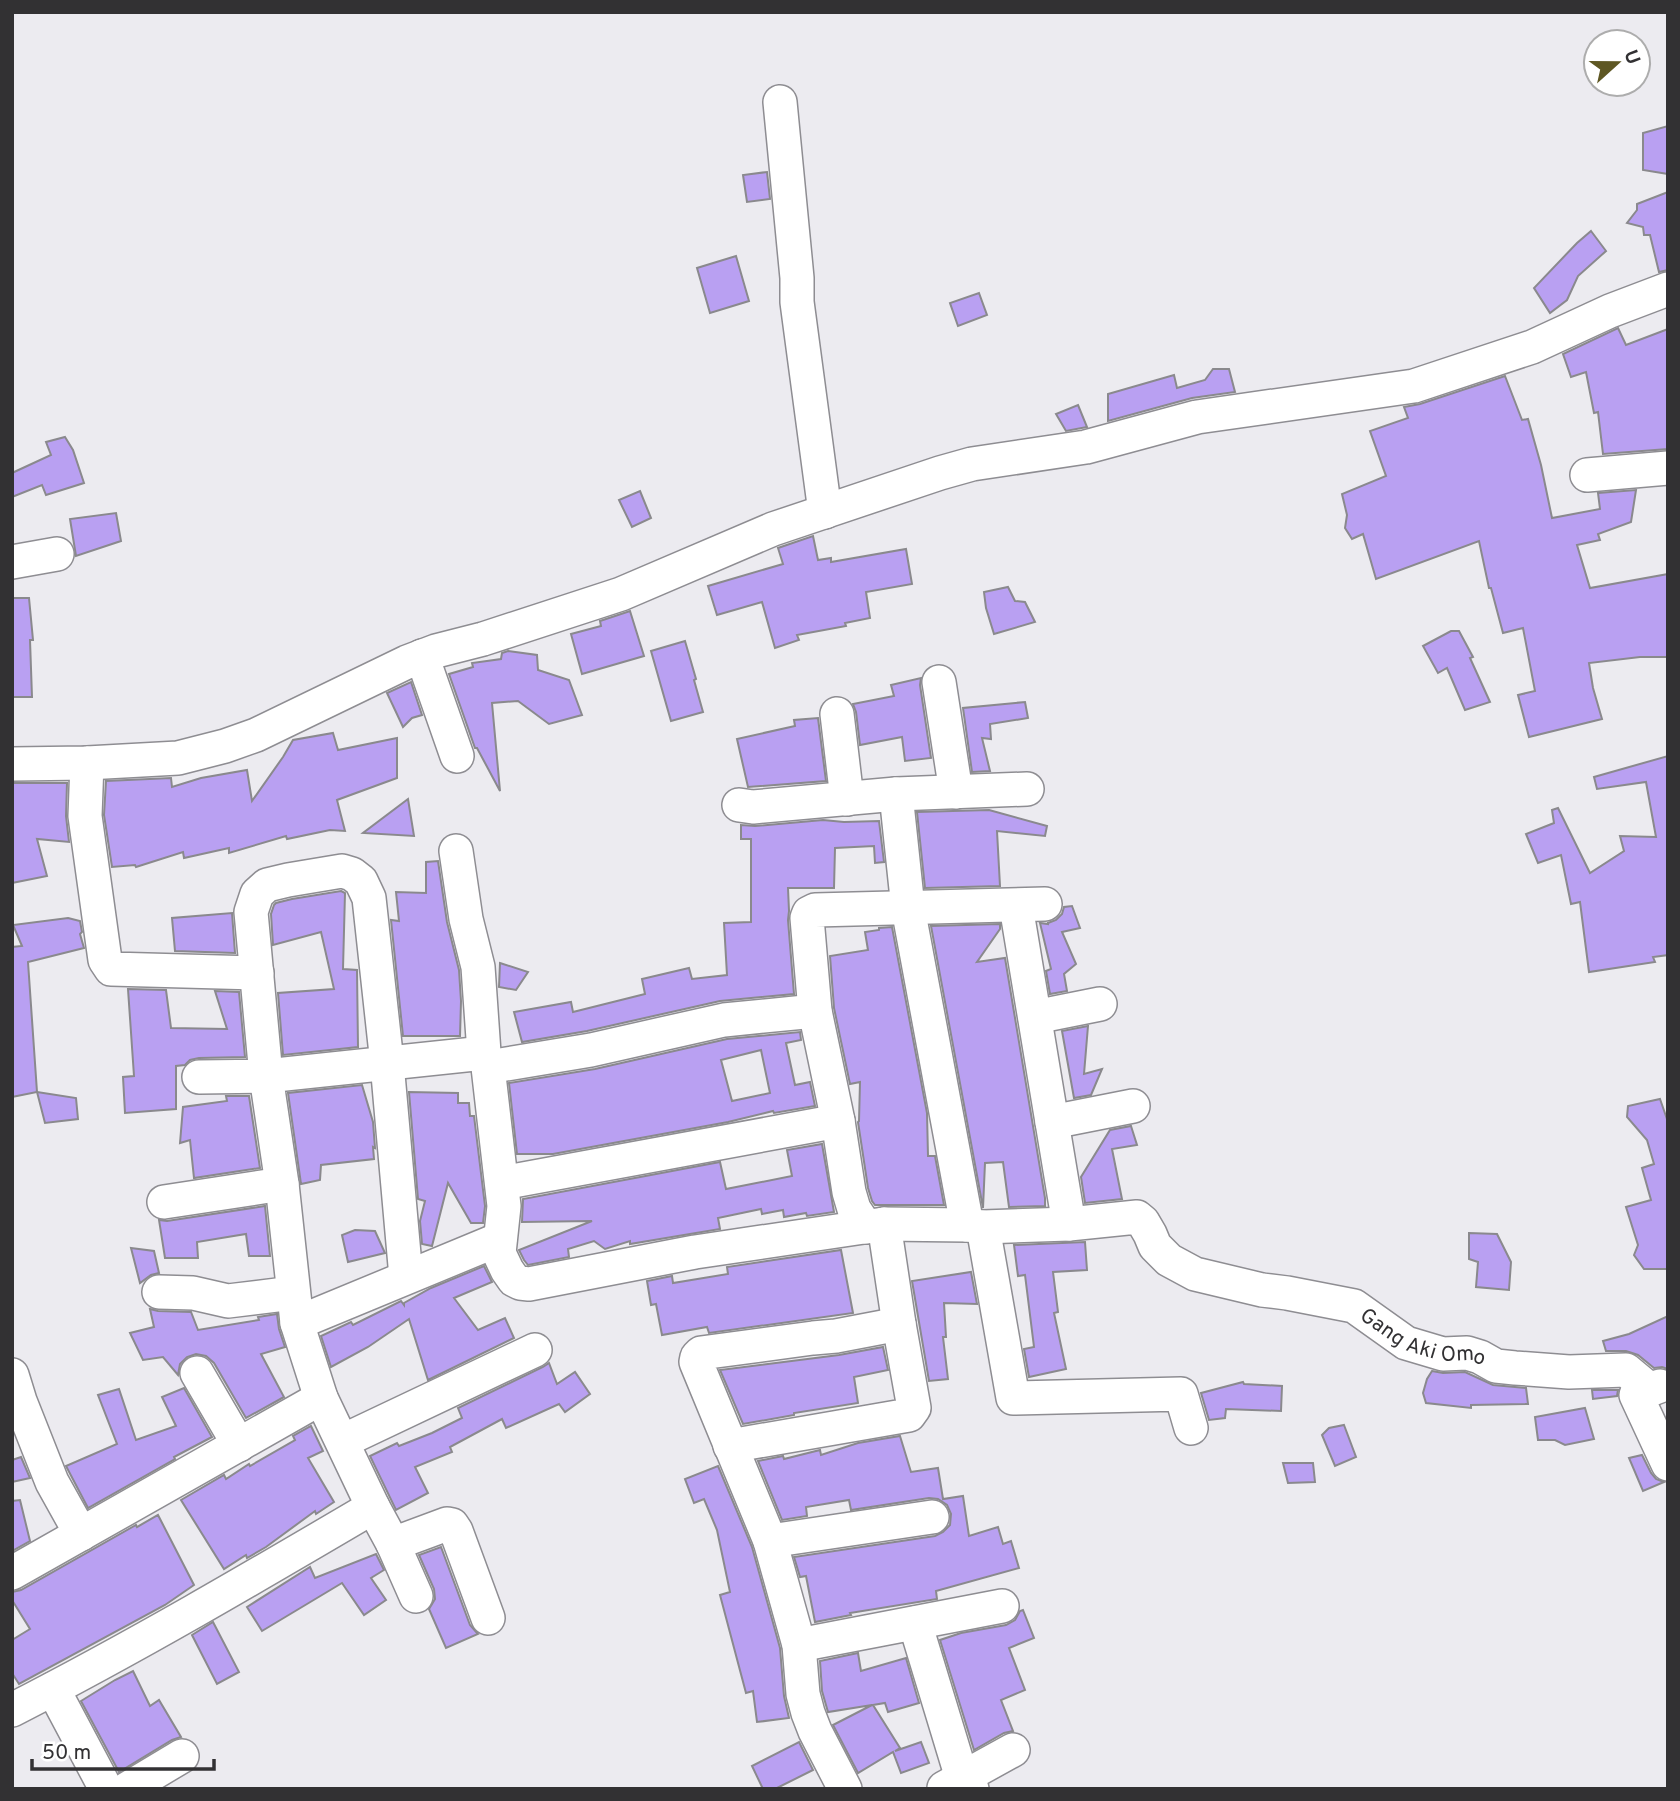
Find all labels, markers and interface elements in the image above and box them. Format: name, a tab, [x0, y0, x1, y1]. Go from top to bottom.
north arrow	[1582, 28, 1652, 98]
text: U	[1617, 47, 1645, 68]
street label: Gang Aki Omo	[1354, 1302, 1489, 1373]
scale bar	[32, 1728, 214, 1772]
text: 50 m	[42, 1740, 91, 1767]

